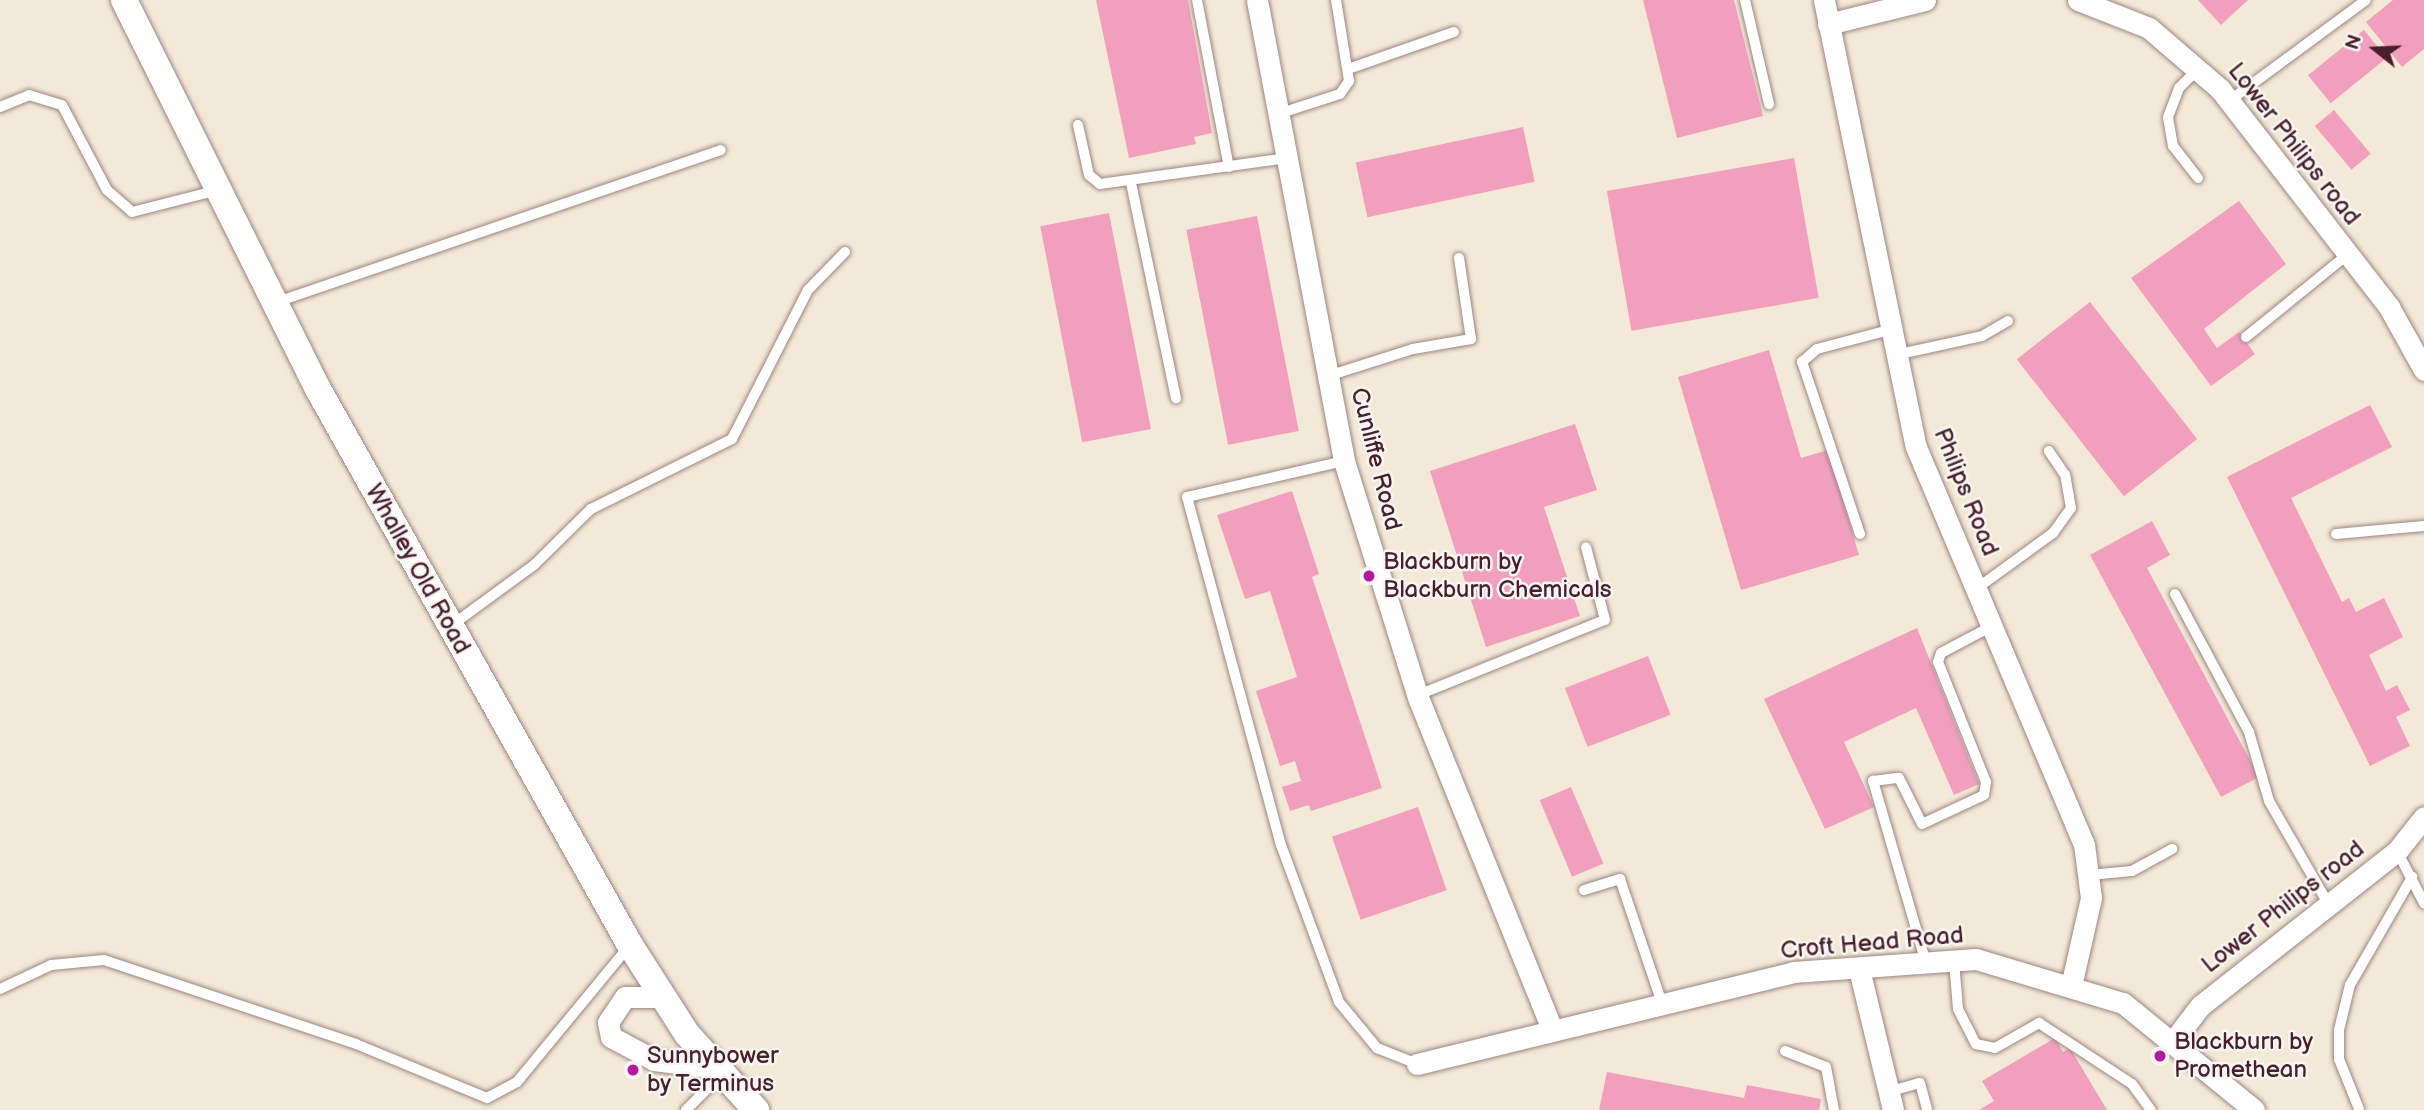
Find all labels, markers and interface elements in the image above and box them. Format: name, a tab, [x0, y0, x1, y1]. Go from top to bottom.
north arrow	[2340, 14, 2410, 84]
text: N	[2341, 32, 2368, 53]
street label: Lower Philips road	[2222, 57, 2366, 231]
street label: Cunliffe Road	[1344, 385, 1408, 533]
street label: Philips Road	[1927, 424, 2005, 560]
street label: Whalley Old Road	[359, 478, 477, 660]
place label: Blackburn by Blackburn Chemicals	[1383, 548, 1612, 604]
marker: Blackburn by Blackburn Chemicals	[1361, 568, 1377, 584]
street label: Lower Philips road	[2196, 835, 2370, 979]
street label: Croft Head Road	[1779, 921, 1965, 965]
place label: Blackburn by Promethean	[2174, 1028, 2313, 1084]
place label: Sunnybower by Terminus	[647, 1042, 779, 1098]
marker: Blackburn by Promethean	[2152, 1048, 2168, 1064]
marker: Sunnybower by Terminus	[625, 1062, 641, 1078]

